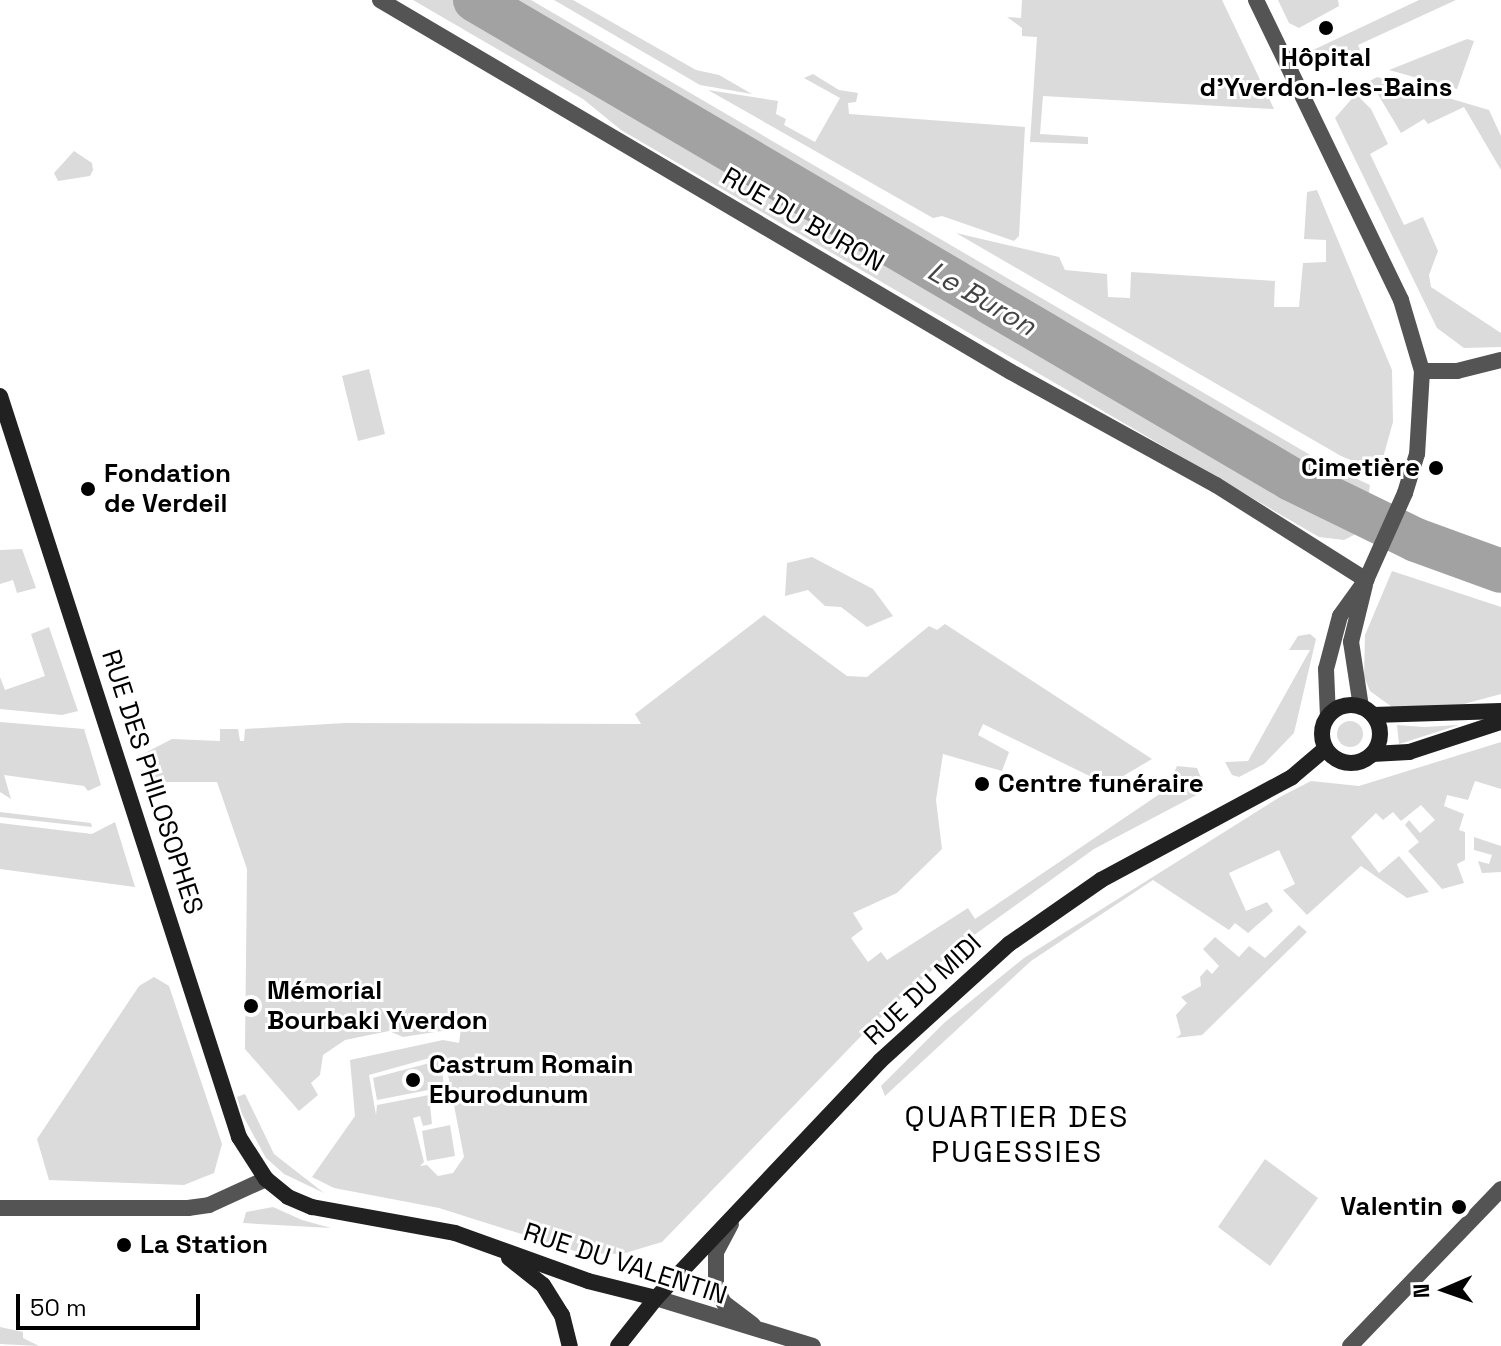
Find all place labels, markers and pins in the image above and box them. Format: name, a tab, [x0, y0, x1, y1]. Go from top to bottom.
marker: Hôpital d'Yverdon-les-Bains	[1315, 17, 1337, 39]
place label: Hôpital d'Yverdon-les-Bains	[1200, 42, 1452, 104]
place label: Cimetière	[1301, 452, 1420, 484]
place label: Fondation de Verdeil	[104, 458, 231, 520]
marker: Cimetière	[1427, 459, 1445, 477]
marker: Fondation de Verdeil	[79, 480, 97, 498]
place label: Centre funéraire	[998, 768, 1204, 800]
marker: Centre funéraire	[973, 775, 991, 793]
place label: Mémorial Bourbaki Yverdon	[267, 975, 488, 1036]
marker: Mémorial Bourbaki Yverdon	[242, 997, 260, 1015]
place label: Castrum Romain Eburodunum	[429, 1049, 634, 1110]
marker: Castrum Romain Eburodunum	[404, 1071, 422, 1089]
place label: Valentin	[1340, 1191, 1443, 1223]
marker: Valentin	[1450, 1198, 1468, 1216]
place label: La Station	[140, 1229, 268, 1261]
marker: La Station	[115, 1236, 133, 1254]

